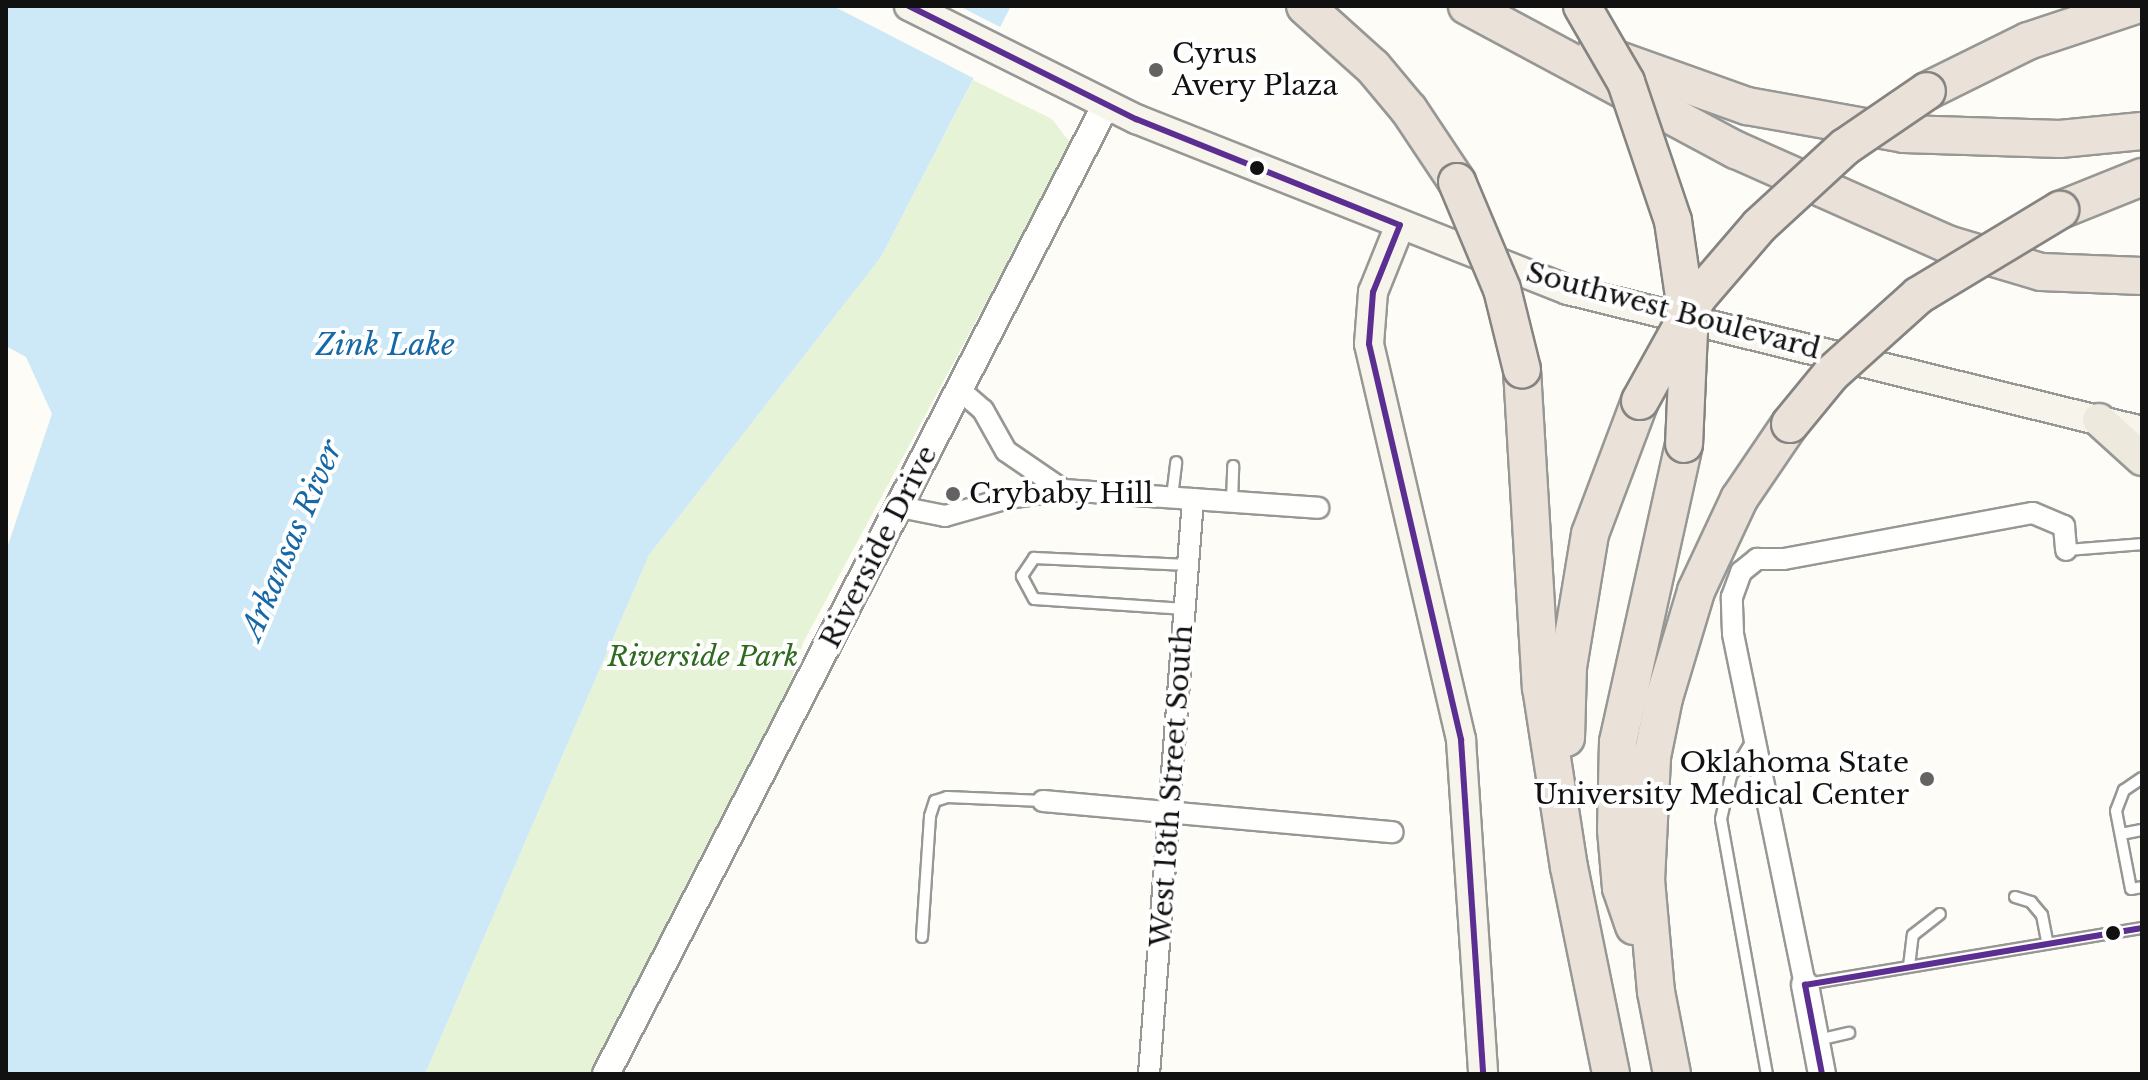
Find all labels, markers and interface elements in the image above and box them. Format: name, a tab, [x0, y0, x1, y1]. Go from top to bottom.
place label: Cyrus Avery Plaza	[1172, 37, 1339, 103]
marker: Cyrus Avery Plaza	[1147, 61, 1165, 79]
unlabelled marker	[1249, 160, 1265, 176]
street label: Southwest Boulevard	[1522, 256, 1824, 366]
water label: Zink Lake	[315, 327, 455, 363]
water label: Arkansas River	[234, 435, 350, 645]
street label: Riverside Drive	[814, 440, 944, 654]
place label: Crybaby Hill	[969, 477, 1154, 511]
marker: Crybaby Hill	[944, 485, 962, 503]
street label: West 13th Street South	[1144, 624, 1200, 948]
park label: Riverside Park	[608, 640, 798, 674]
place label: Oklahoma State University Medical Center	[1533, 746, 1909, 812]
marker: Oklahoma State University Medical Center	[1916, 768, 1938, 790]
unlabelled marker	[2105, 925, 2121, 941]

